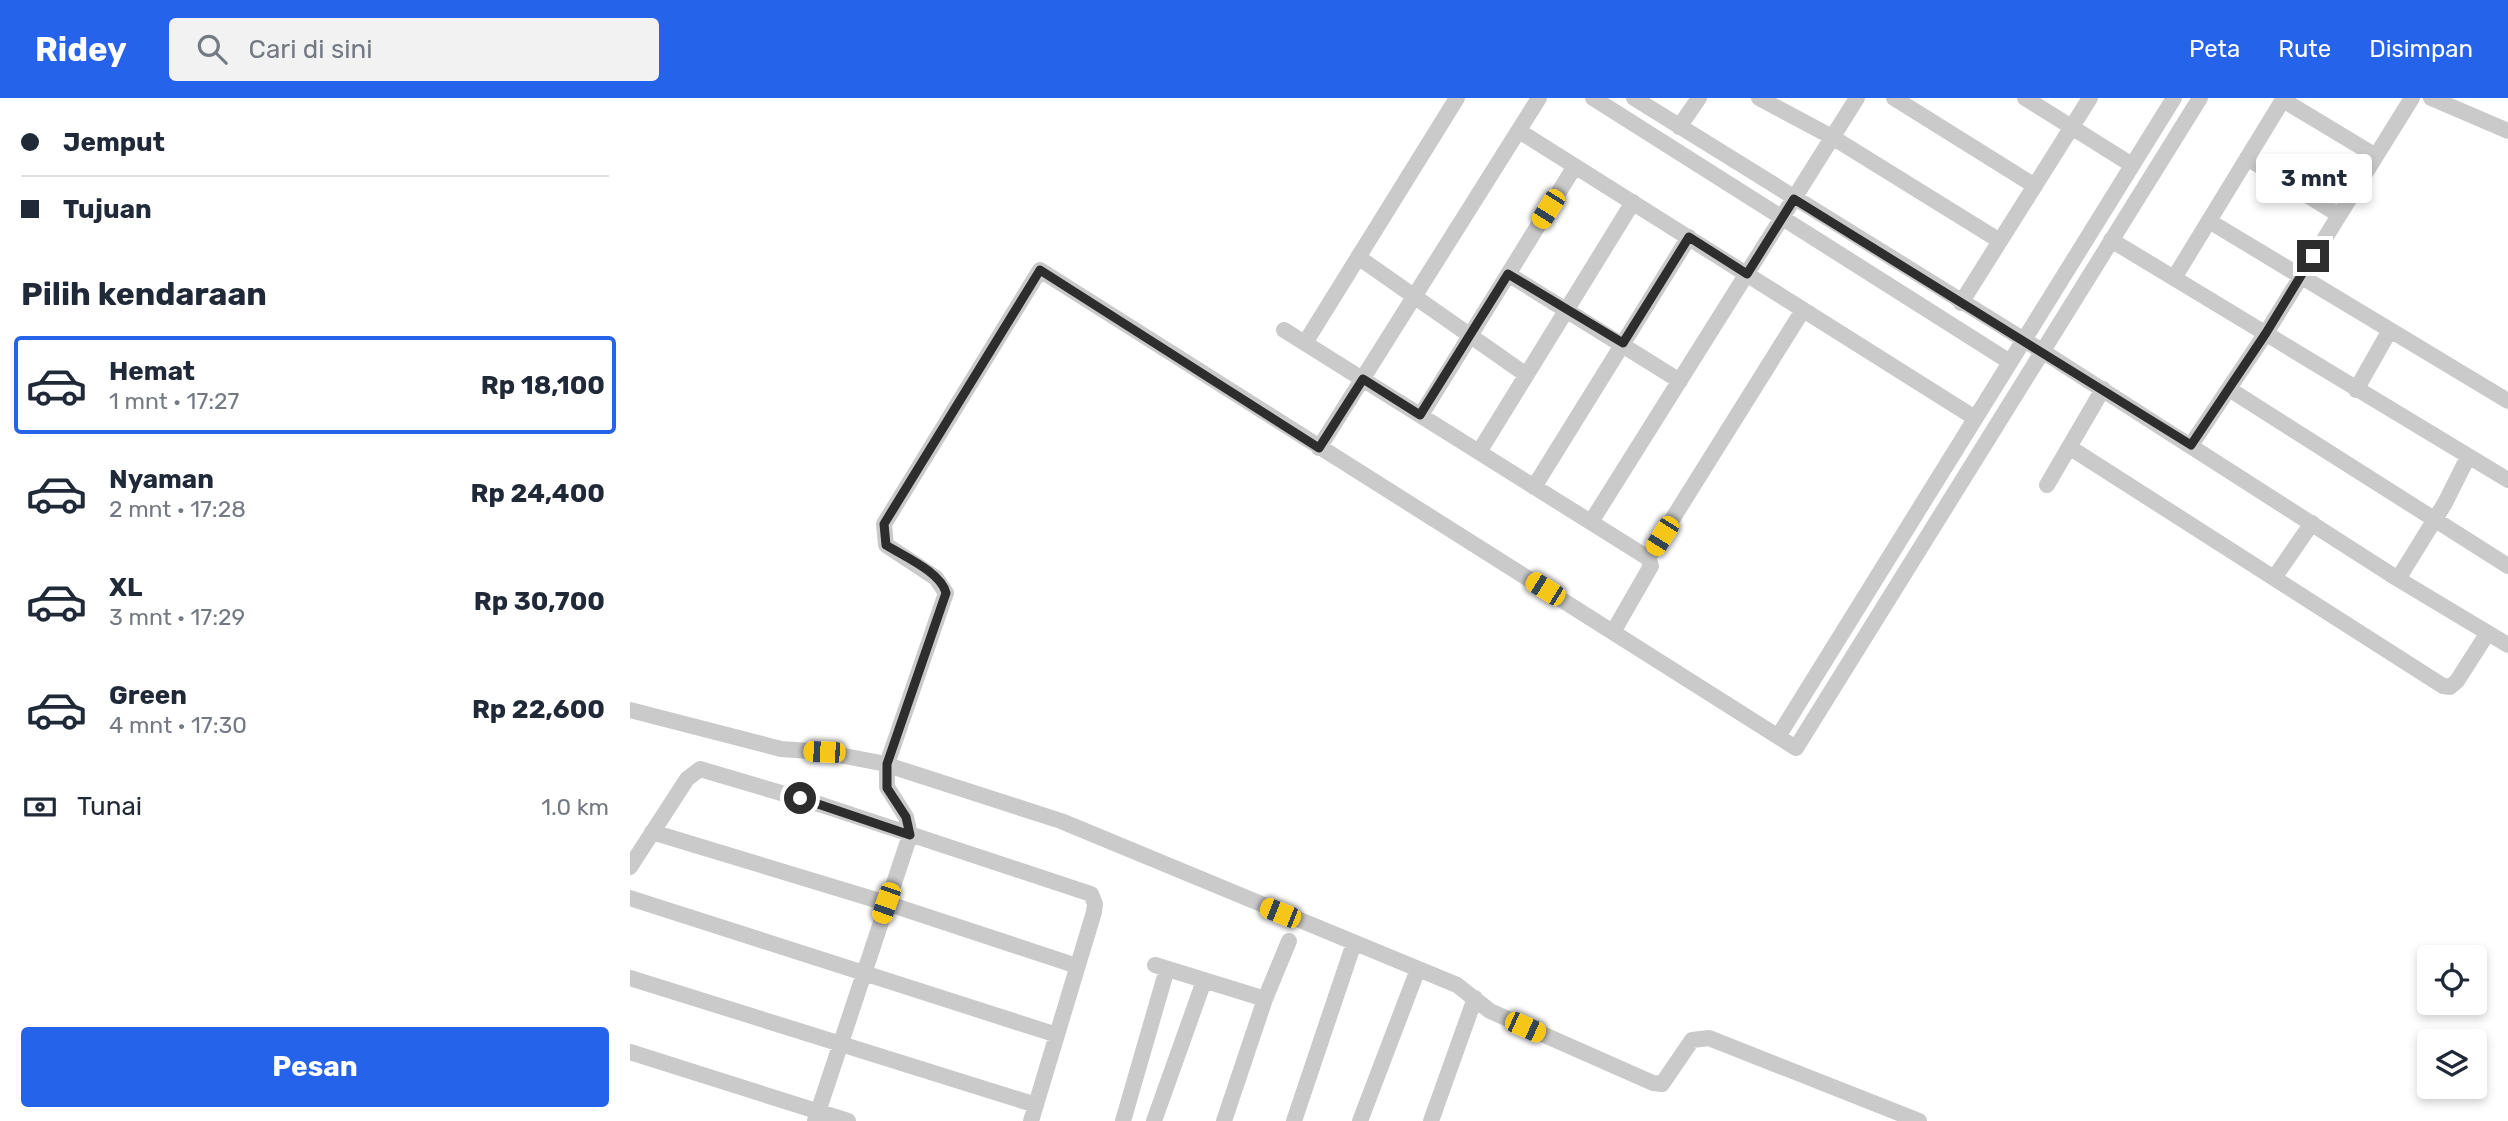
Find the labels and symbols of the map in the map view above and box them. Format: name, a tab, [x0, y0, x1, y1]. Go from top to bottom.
callout: 3 mnt	[2255, 155, 2371, 204]
car	[1528, 186, 1569, 232]
route end	[2297, 240, 2329, 272]
car	[1642, 513, 1683, 559]
car	[1522, 569, 1569, 609]
car	[803, 741, 846, 763]
route start	[784, 782, 816, 814]
car	[870, 880, 903, 926]
car	[1257, 895, 1304, 931]
car	[1502, 1009, 1549, 1045]

